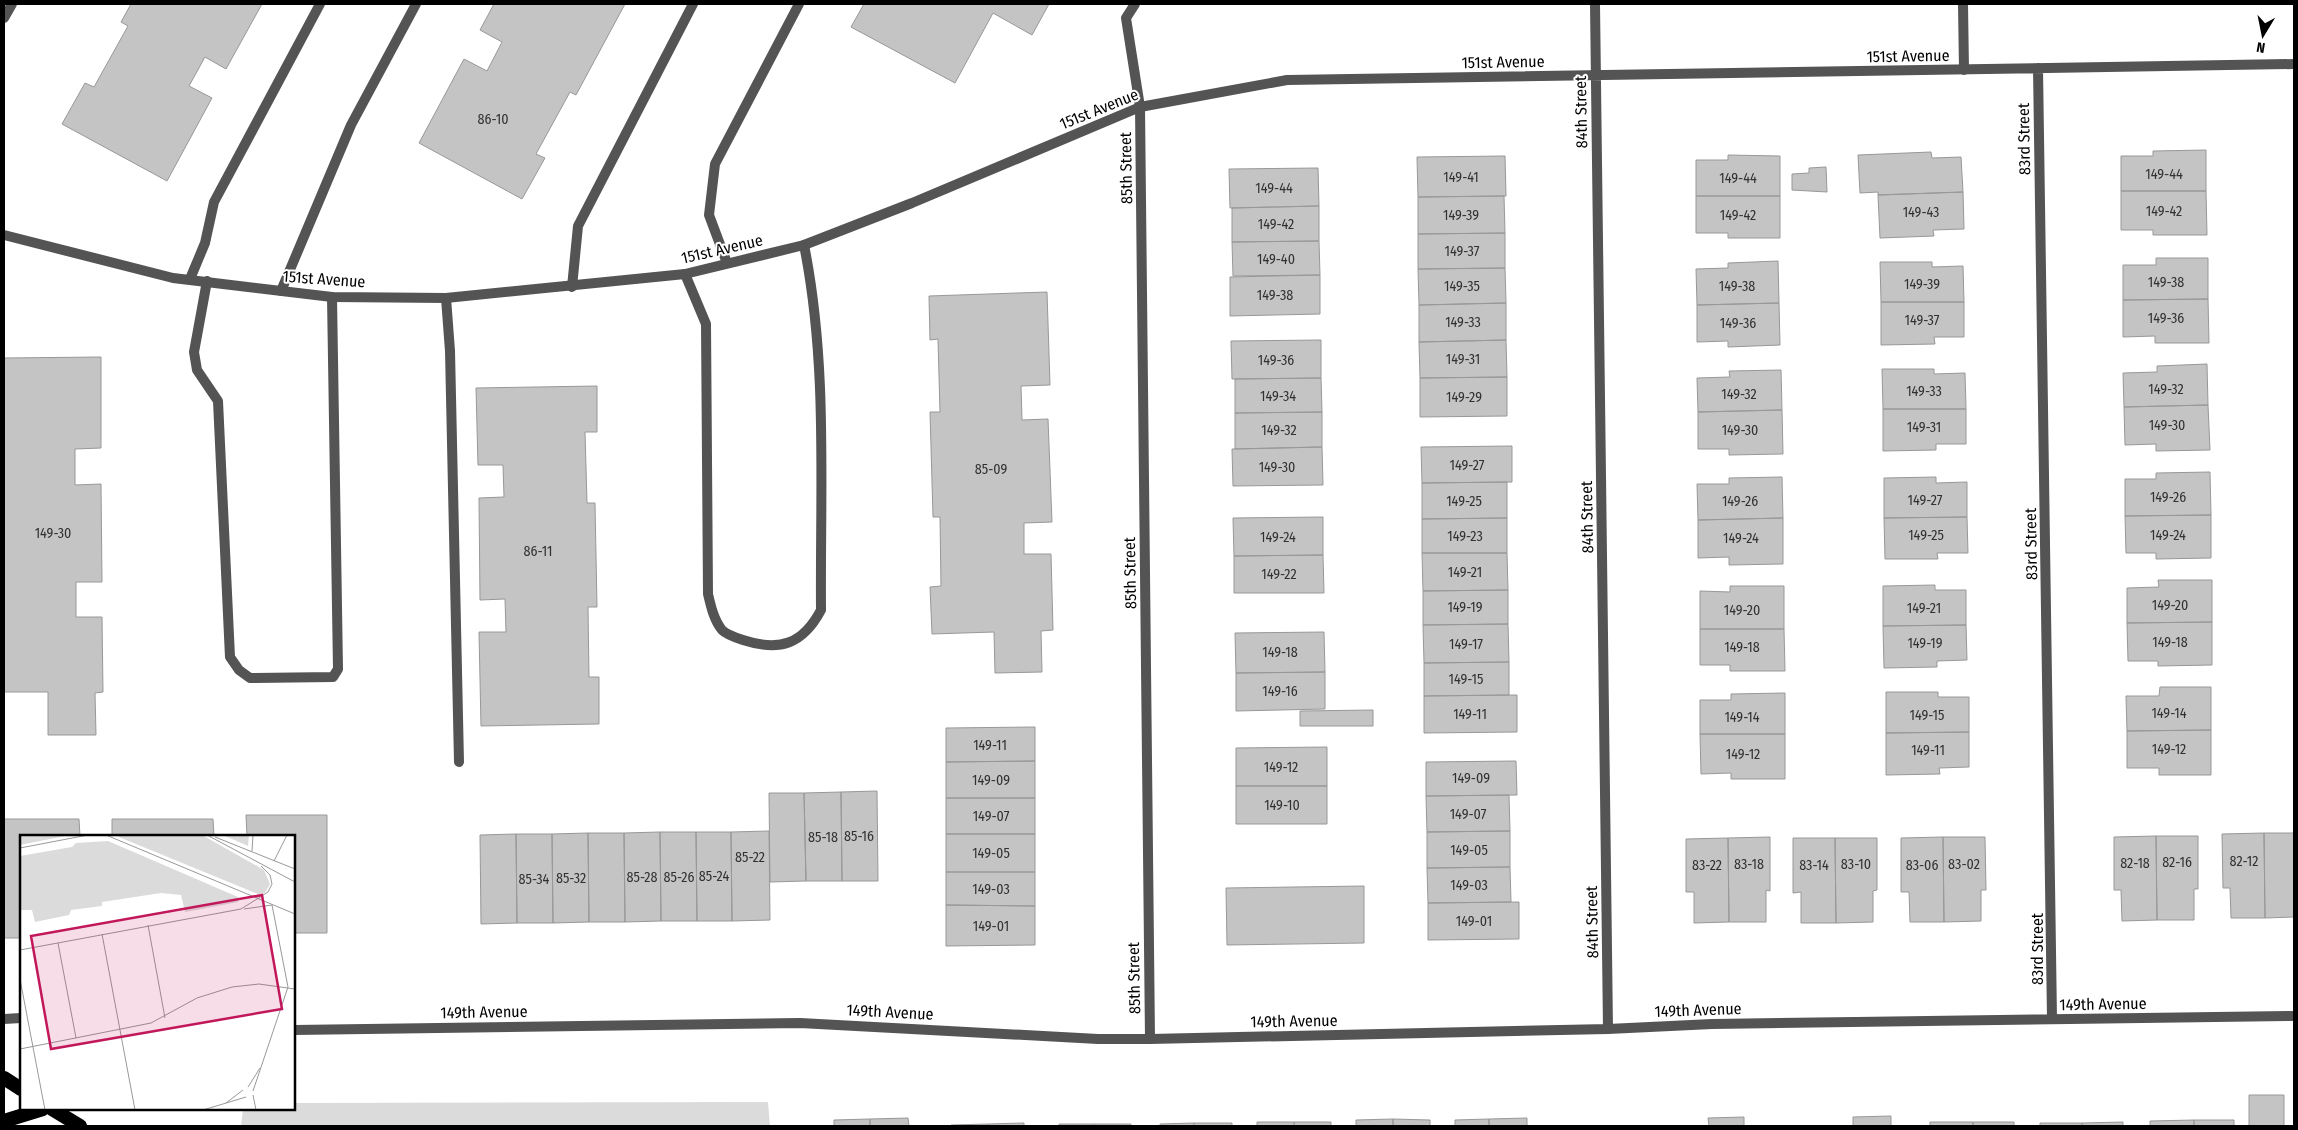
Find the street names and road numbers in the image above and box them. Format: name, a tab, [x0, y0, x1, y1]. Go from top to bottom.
street label: 151st Avenue	[1866, 46, 1950, 66]
street label: 151st Avenue	[1461, 52, 1545, 72]
street label: 84th Street	[1571, 75, 1591, 148]
street label: 151st Avenue	[1057, 85, 1141, 133]
street label: 83rd Street	[2014, 102, 2034, 175]
street label: 85th Street	[1116, 131, 1136, 204]
street label: 151st Avenue	[679, 230, 765, 268]
street label: 151st Avenue	[282, 267, 366, 291]
street label: 84th Street	[1577, 480, 1597, 553]
street label: 83rd Street	[2021, 507, 2041, 580]
street label: 85th Street	[1120, 536, 1140, 609]
street label: 84th Street	[1582, 885, 1602, 958]
street label: 83rd Street	[2028, 912, 2047, 985]
street label: 85th Street	[1124, 941, 1144, 1014]
street label: 149th Avenue	[2059, 994, 2147, 1014]
street label: 149th Avenue	[1654, 999, 1742, 1021]
street label: 149th Avenue	[846, 1000, 934, 1024]
street label: 149th Avenue	[440, 1002, 528, 1022]
street label: 149th Avenue	[1250, 1011, 1338, 1031]

